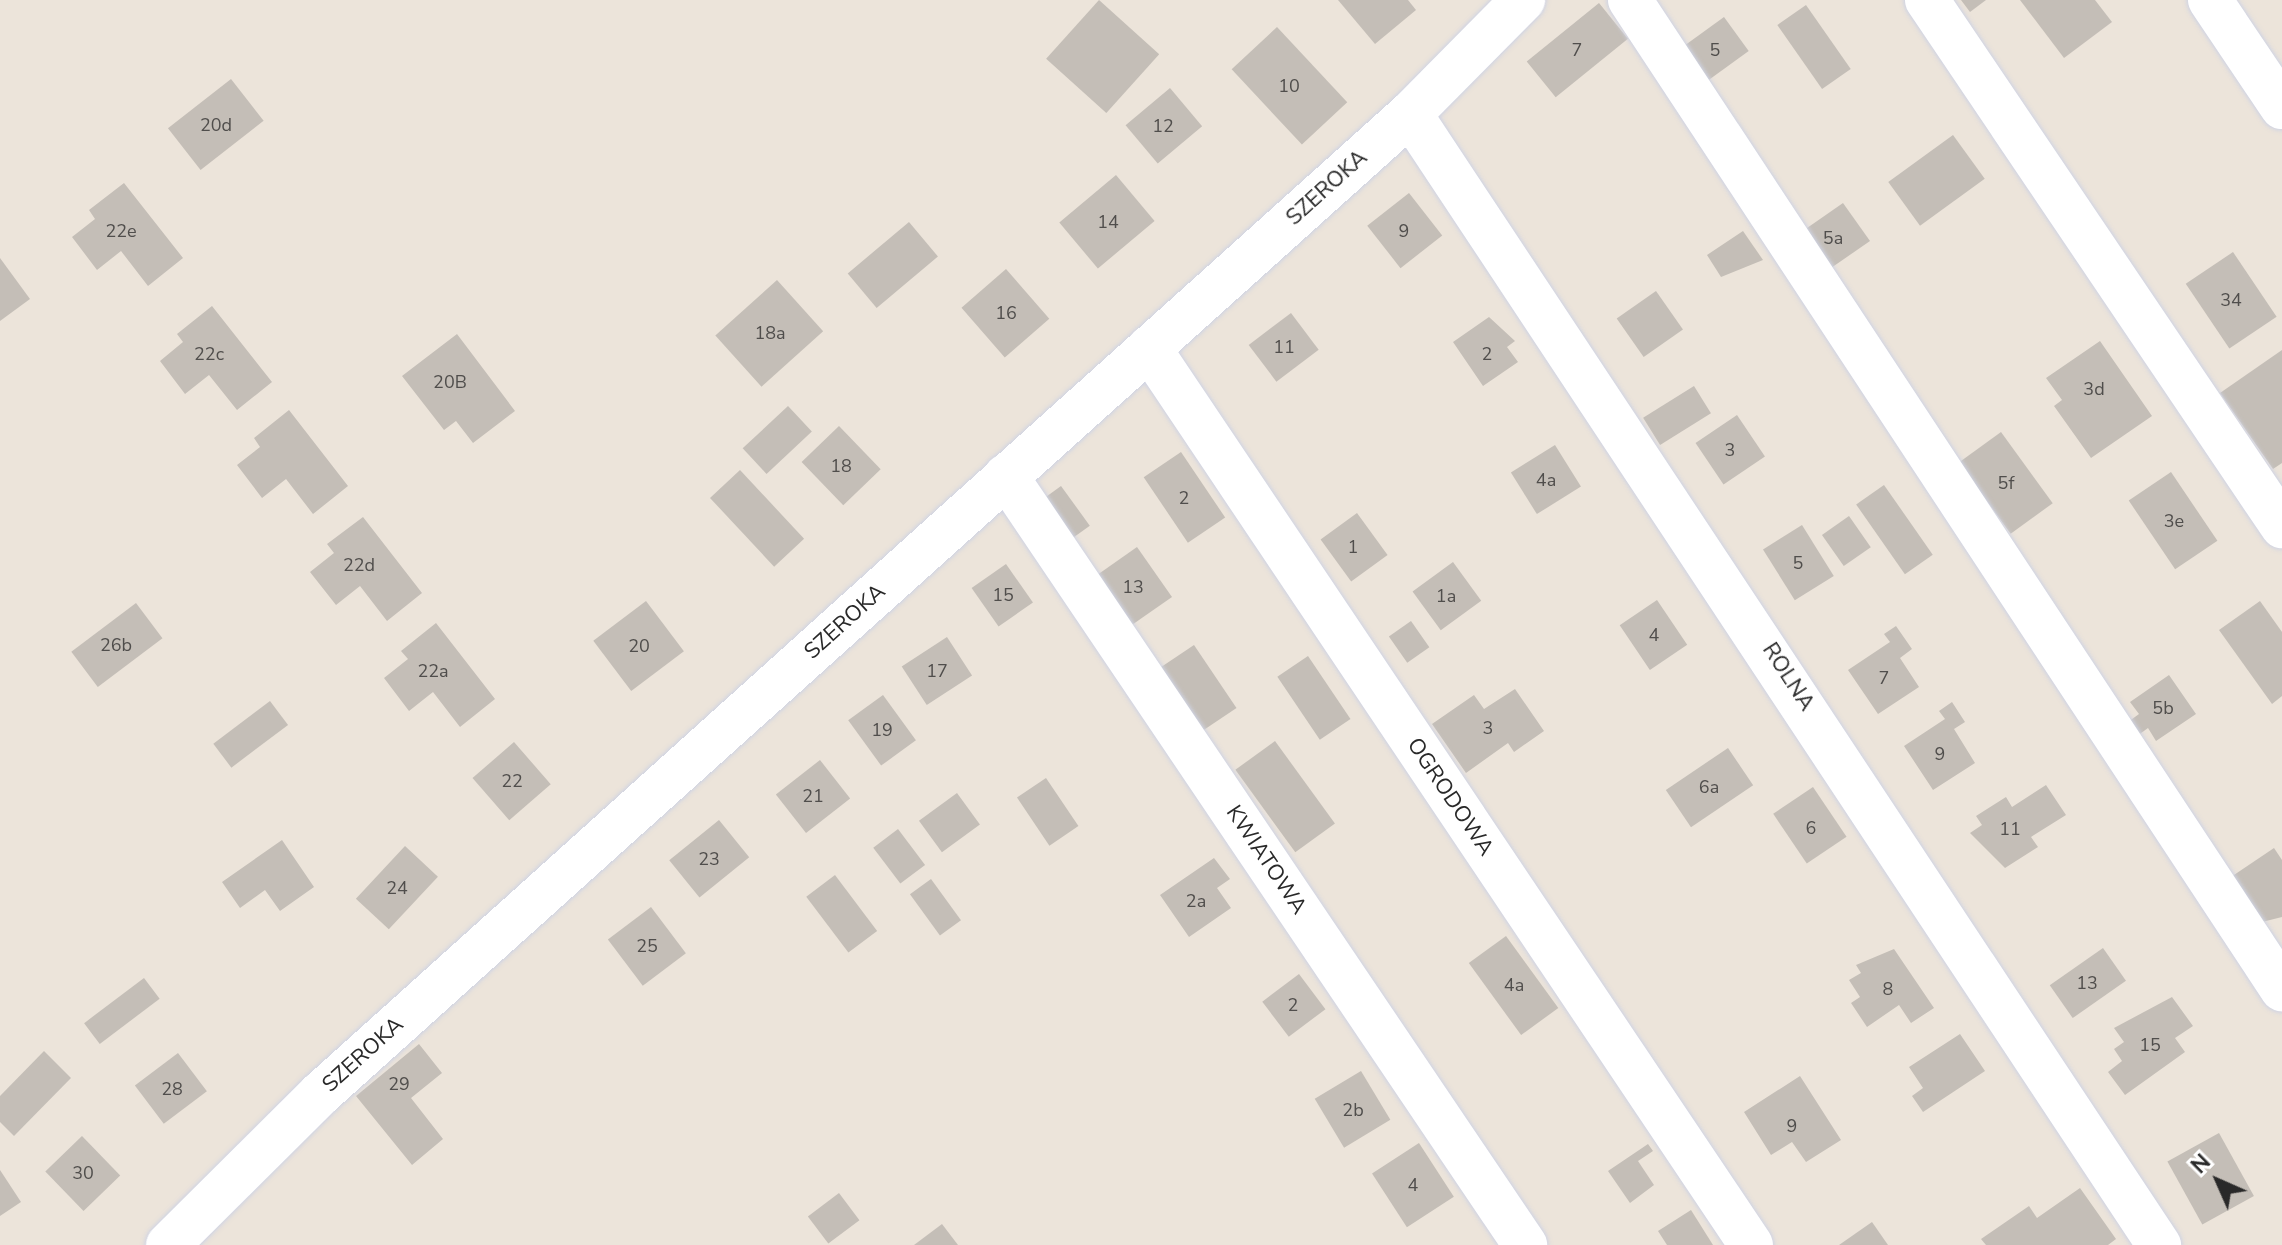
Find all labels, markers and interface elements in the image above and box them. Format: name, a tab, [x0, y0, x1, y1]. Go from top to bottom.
house number: 7	[1572, 39, 1582, 61]
house number: 5	[1710, 39, 1720, 61]
house number: 10	[1278, 75, 1300, 97]
house number: 20d	[200, 114, 232, 136]
house number: 12	[1152, 115, 1174, 137]
street label: SZEROKA	[1281, 145, 1373, 231]
house number: 14	[1097, 211, 1119, 233]
house number: 22e	[105, 220, 137, 242]
house number: 9	[1399, 220, 1409, 242]
house number: 5a	[1823, 227, 1843, 249]
house number: 34	[2220, 289, 2242, 311]
house number: 16	[995, 302, 1017, 324]
house number: 18a	[754, 322, 786, 344]
house number: 11	[1273, 336, 1295, 358]
house number: 22c	[194, 343, 224, 365]
house number: 2	[1482, 343, 1492, 365]
house number: 20B	[433, 371, 467, 393]
house number: 3d	[2083, 378, 2105, 400]
house number: 3	[1725, 439, 1735, 461]
house number: 18	[830, 455, 852, 477]
house number: 4a	[1536, 469, 1556, 491]
house number: 5f	[1998, 472, 2014, 494]
house number: 2	[1179, 487, 1189, 509]
house number: 3e	[2164, 510, 2184, 532]
house number: 1	[1348, 536, 1358, 558]
house number: 5	[1793, 552, 1803, 574]
house number: 22d	[343, 554, 375, 576]
house number: 13	[1122, 576, 1144, 598]
street label: SZEROKA	[799, 579, 891, 665]
house number: 15	[992, 584, 1014, 606]
house number: 1a	[1436, 585, 1456, 607]
house number: 4	[1649, 624, 1659, 646]
house number: 26b	[100, 634, 132, 656]
house number: 20	[628, 635, 650, 657]
street label: ROLNA	[1756, 638, 1820, 716]
house number: 22a	[417, 660, 449, 682]
house number: 17	[926, 660, 948, 682]
house number: 7	[1879, 667, 1889, 689]
house number: 5b	[2152, 697, 2174, 719]
house number: 3	[1483, 717, 1493, 739]
house number: 19	[871, 719, 893, 741]
street label: OGRODOWA	[1401, 733, 1499, 861]
house number: 9	[1935, 743, 1945, 765]
house number: 22	[501, 770, 523, 792]
house number: 6a	[1699, 776, 1719, 798]
house number: 21	[802, 785, 824, 807]
street label: KWIATOWA	[1220, 801, 1312, 919]
house number: 6	[1806, 817, 1816, 839]
house number: 11	[1999, 818, 2021, 840]
house number: 23	[698, 848, 720, 870]
house number: 24	[386, 877, 408, 899]
house number: 2a	[1186, 890, 1206, 912]
house number: 25	[636, 935, 658, 957]
house number: 13	[2076, 972, 2098, 994]
house number: 4a	[1504, 974, 1524, 996]
house number: 8	[1883, 978, 1893, 1000]
house number: 2	[1288, 994, 1298, 1016]
street label: SZEROKA	[317, 1012, 409, 1098]
house number: 15	[2139, 1034, 2161, 1056]
house number: 29	[388, 1073, 410, 1095]
house number: 28	[161, 1078, 183, 1100]
house number: 2b	[1342, 1099, 1364, 1121]
house number: 9	[1787, 1115, 1797, 1137]
north arrow	[2178, 1141, 2258, 1221]
text: N	[2185, 1148, 2217, 1180]
house number: 30	[72, 1162, 94, 1184]
house number: 4	[1408, 1174, 1418, 1196]

